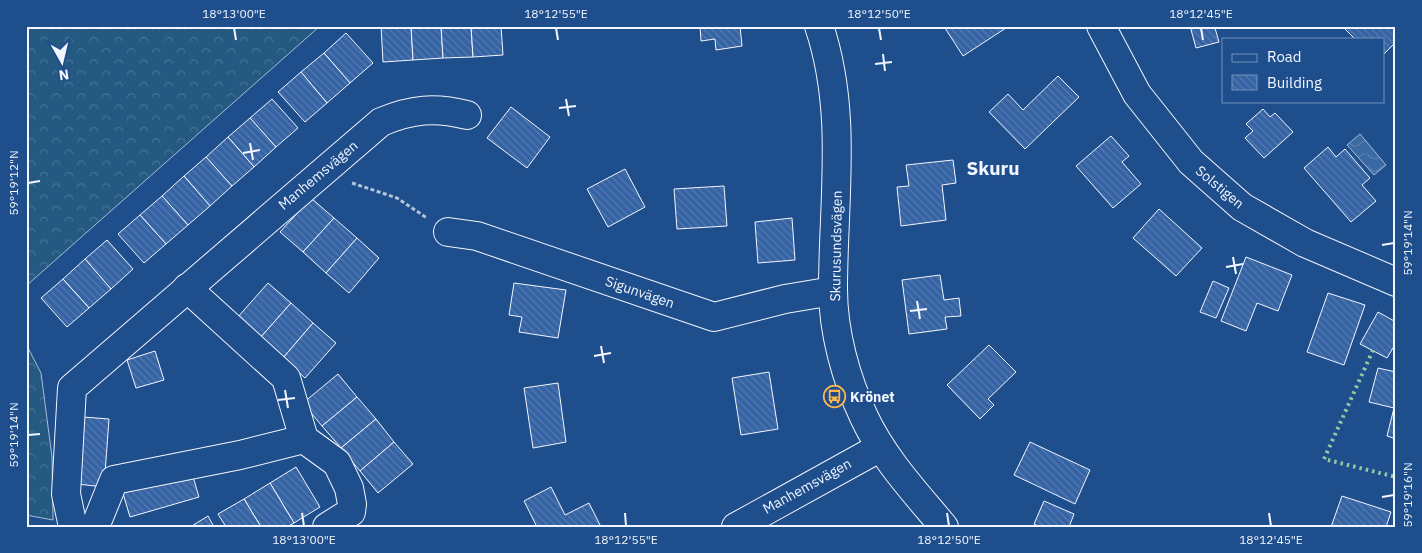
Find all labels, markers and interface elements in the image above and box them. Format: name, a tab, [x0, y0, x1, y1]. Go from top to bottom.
text: 18°13'00"E	[202, 6, 266, 21]
text: 18°12'55"E	[524, 6, 588, 21]
text: 18°12'50"E	[847, 6, 911, 21]
text: 18°12'45"E	[1169, 6, 1233, 21]
north arrow	[38, 38, 88, 88]
legend	[1222, 38, 1384, 102]
text: Road	[1267, 47, 1302, 66]
text: N	[58, 65, 70, 84]
text: Building	[1267, 73, 1322, 92]
street label: Manhemsvägen	[274, 136, 362, 214]
text: 59°19'12"N	[6, 150, 21, 216]
district label: Skuru	[967, 156, 1019, 180]
street label: Solstigen	[1192, 162, 1248, 212]
street label: Skurusundsvägen	[826, 190, 846, 302]
text: 59°19'14"N	[1400, 210, 1415, 276]
street label: Sigunvägen	[603, 272, 677, 312]
bus stop icon: Krönet	[822, 385, 846, 409]
place label: Krönet	[850, 388, 895, 406]
text: 59°19'14"N	[6, 402, 21, 468]
street label: Manhemsvägen	[760, 454, 854, 518]
text: 59°19'16"N	[1400, 462, 1415, 528]
text: 18°13'00"E	[272, 532, 336, 547]
text: 18°12'55"E	[594, 532, 658, 547]
text: 18°12'50"E	[917, 532, 981, 547]
text: 18°12'45"E	[1239, 532, 1303, 547]

